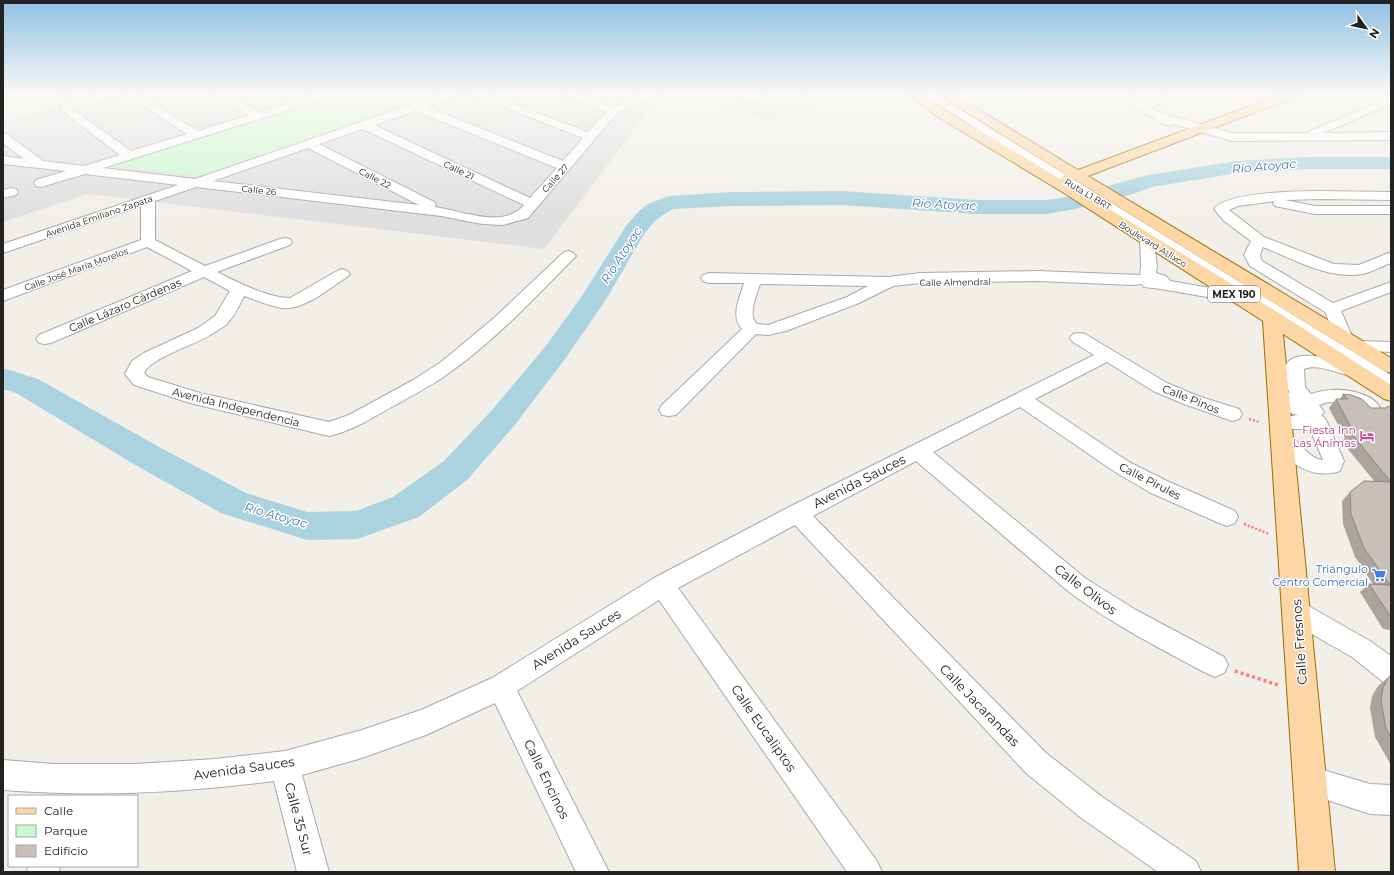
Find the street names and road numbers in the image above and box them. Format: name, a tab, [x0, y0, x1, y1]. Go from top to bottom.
street label: Calle 21	[442, 158, 476, 182]
street label: Calle 27	[539, 161, 571, 195]
street label: Calle 22	[357, 165, 393, 191]
street label: Ruta L1 BRT	[1063, 176, 1114, 213]
street label: Calle 26	[241, 183, 277, 197]
street label: Avenida Emiliano Zapata	[44, 193, 154, 239]
street label: Boulevard Atlixco	[1117, 219, 1189, 270]
street label: Calle José María Morelos	[23, 245, 130, 293]
street label: Calle Lázaro Cárdenas	[67, 275, 184, 335]
street label: Calle Almendral	[919, 276, 991, 288]
road number: MEX 190	[1208, 286, 1260, 302]
street label: Calle Pinos	[1160, 381, 1222, 417]
street label: Avenida Independencia	[171, 384, 301, 430]
street label: Avenida Sauces	[810, 451, 908, 511]
street label: Calle Pirules	[1117, 459, 1184, 503]
street label: Calle Olivos	[1052, 560, 1120, 618]
street label: Calle Fresnos	[1288, 599, 1310, 685]
street label: Avenida Sauces	[529, 605, 623, 673]
street label: Calle Jacarandas	[937, 661, 1023, 749]
street label: Calle Eucaliptos	[728, 681, 800, 775]
street label: Calle Encinos	[521, 737, 573, 821]
street label: Avenida Sauces	[193, 753, 295, 783]
street label: Calle 35 Sur	[282, 781, 316, 857]

